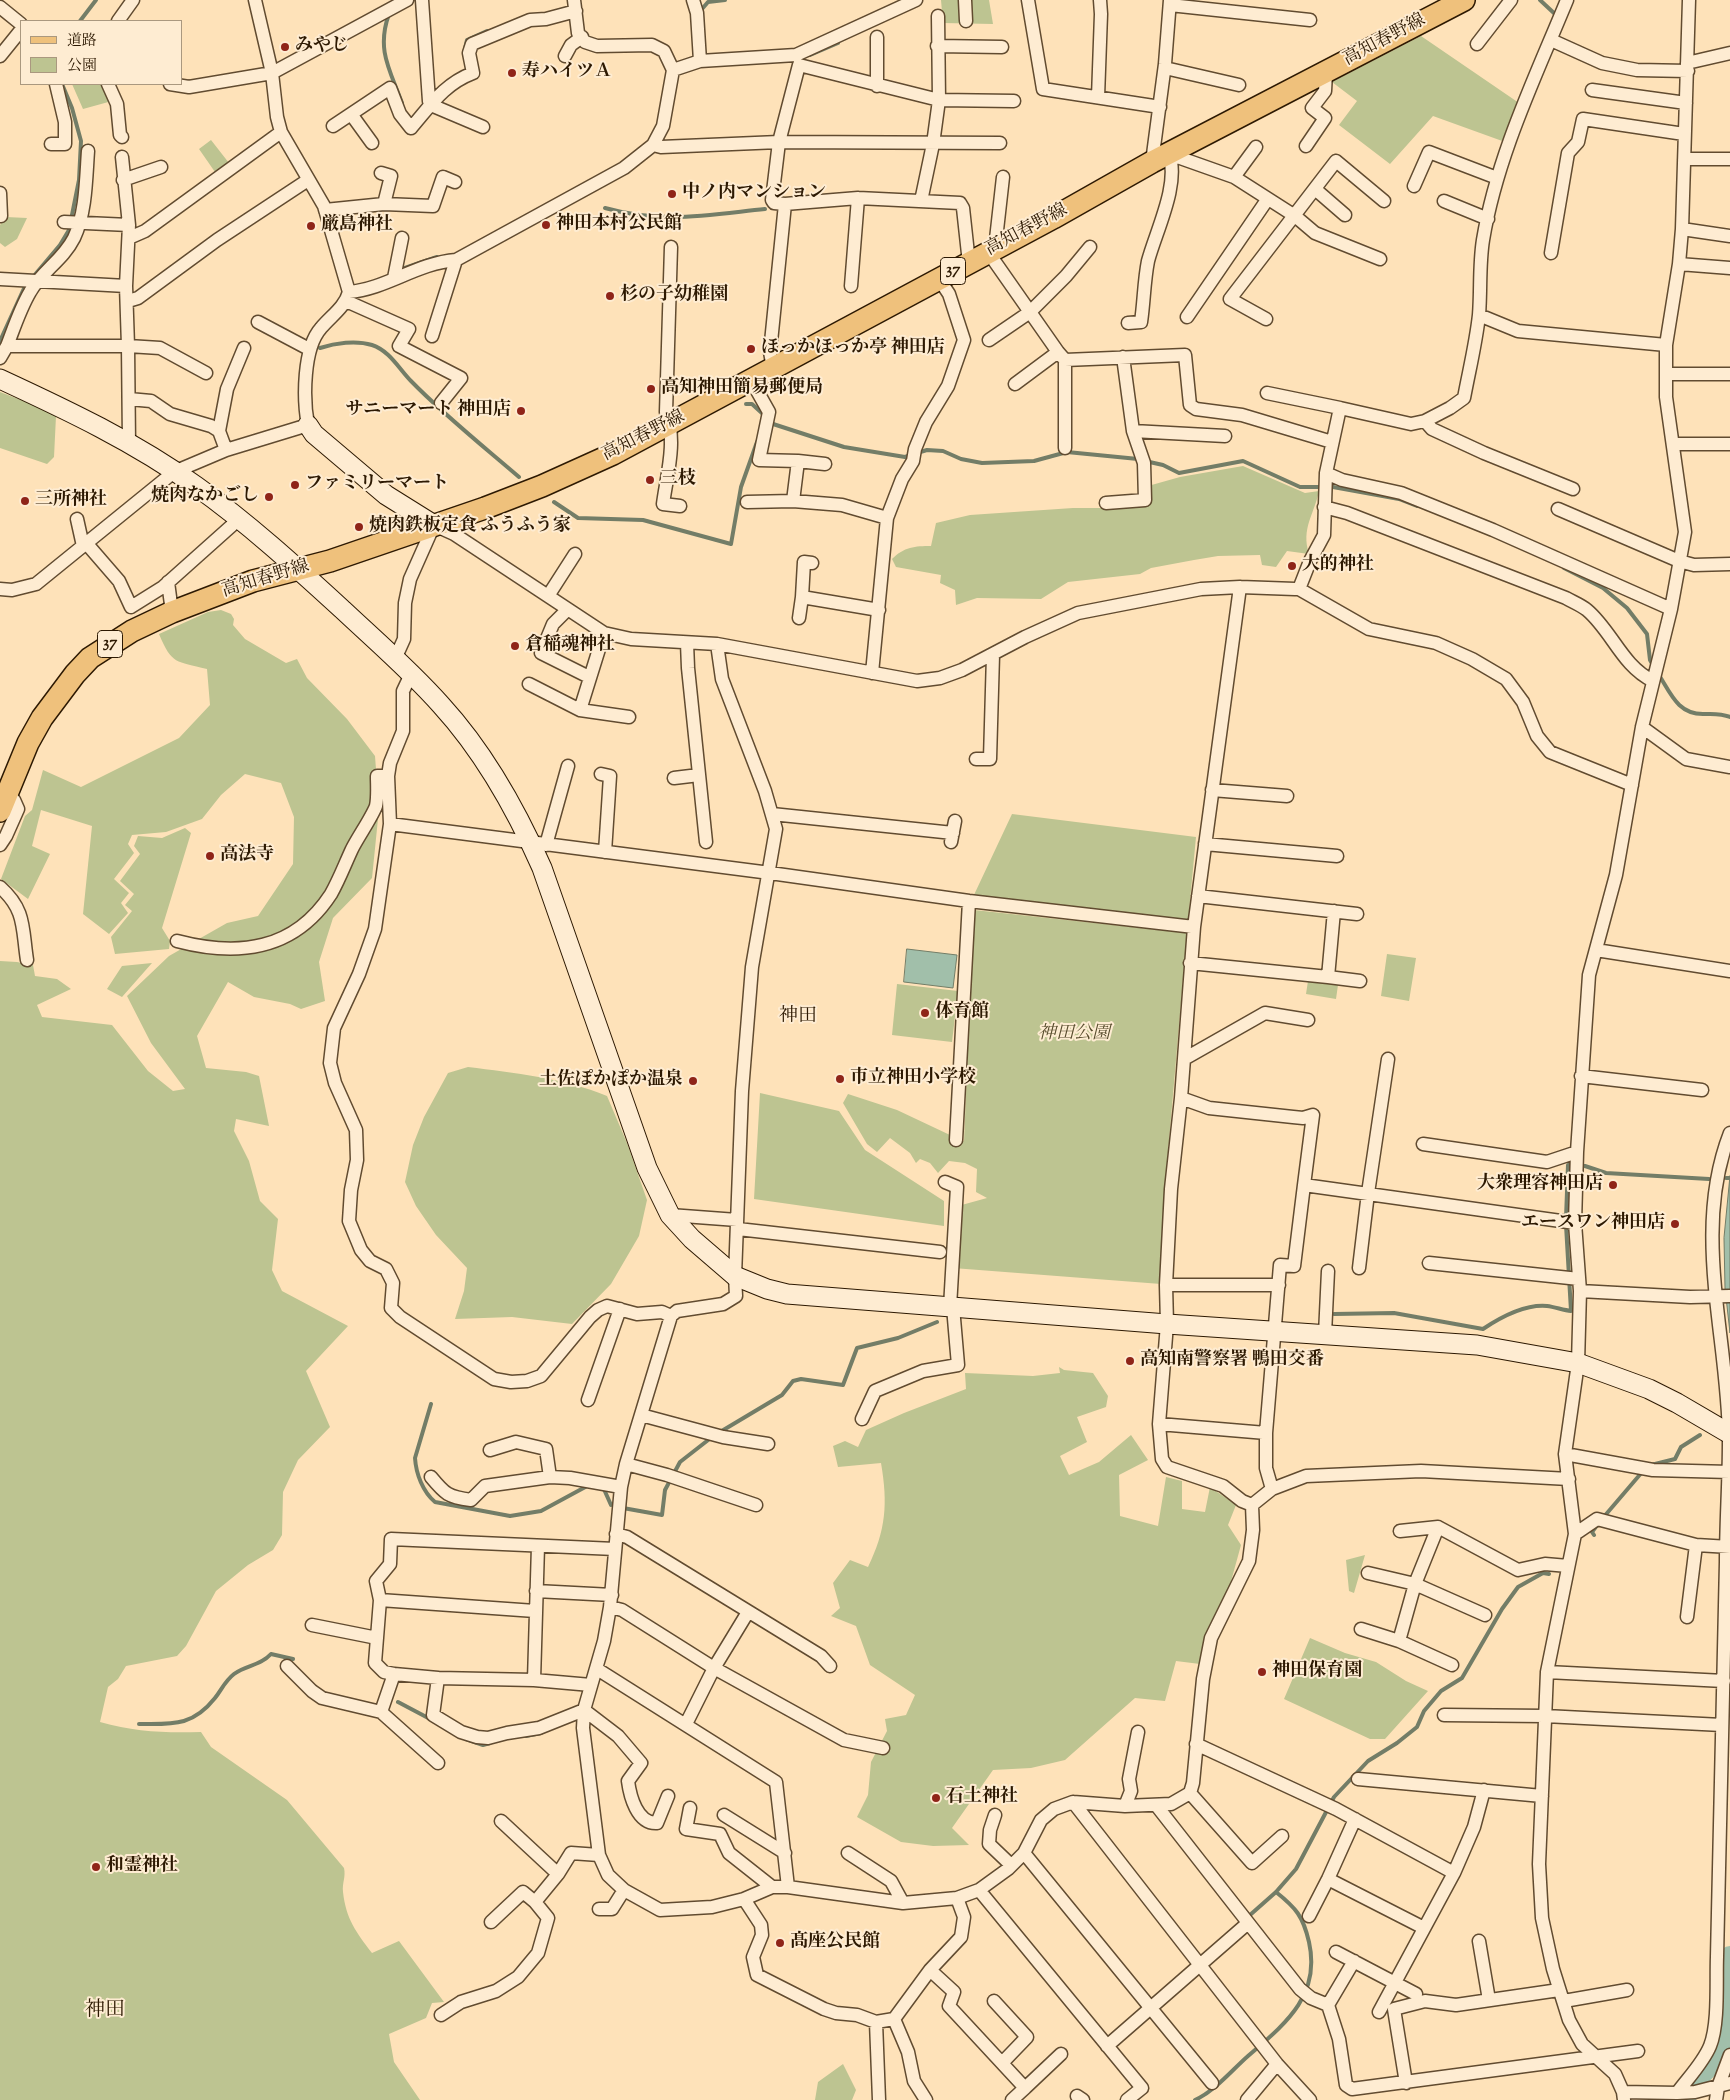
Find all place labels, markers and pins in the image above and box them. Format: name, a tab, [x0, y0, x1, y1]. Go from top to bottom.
place label: みやじ	[295, 36, 349, 58]
marker: みやじ	[279, 41, 291, 53]
place label: 寿ハイツＡ	[522, 62, 612, 84]
marker: 寿ハイツＡ	[506, 67, 518, 79]
place label: 中ノ内マンション	[682, 183, 826, 205]
marker: 中ノ内マンション	[666, 188, 678, 200]
place label: 神田本村公民館	[556, 214, 682, 236]
place label: 厳島神社	[321, 215, 393, 237]
marker: 神田本村公民館	[540, 219, 552, 231]
marker: 厳島神社	[305, 220, 317, 232]
place label: 杉の子幼稚園	[620, 285, 728, 307]
marker: 杉の子幼稚園	[604, 290, 616, 302]
place label: ほっかほっか亭 神田店	[761, 338, 945, 360]
marker: ほっかほっか亭 神田店	[745, 343, 757, 355]
place label: 高知神田簡易郵便局	[661, 378, 823, 400]
marker: 高知神田簡易郵便局	[645, 383, 657, 395]
place label: サニーマート 神田店	[345, 400, 511, 422]
marker: サニーマート 神田店	[515, 405, 527, 417]
place label: 三枝	[660, 469, 696, 491]
place label: ファミリーマート	[305, 474, 449, 496]
marker: 三枝	[644, 474, 656, 486]
marker: ファミリーマート	[289, 479, 301, 491]
place label: 焼肉なかごし	[151, 486, 259, 508]
place label: 三所神社	[35, 490, 107, 512]
marker: 焼肉なかごし	[263, 491, 275, 503]
marker: 三所神社	[19, 495, 31, 507]
place label: 焼肉鉄板定食 ふうふう家	[369, 516, 571, 538]
marker: 焼肉鉄板定食 ふうふう家	[353, 521, 365, 533]
place label: 大的神社	[1302, 555, 1374, 577]
marker: 大的神社	[1286, 560, 1298, 572]
place label: 倉稲魂神社	[525, 635, 615, 657]
marker: 倉稲魂神社	[509, 640, 521, 652]
place label: 高法寺	[220, 845, 274, 867]
marker: 高法寺	[204, 850, 216, 862]
place label: 体育館	[935, 1002, 989, 1024]
marker: 体育館	[919, 1007, 931, 1019]
place label: 市立神田小学校	[850, 1068, 976, 1090]
place label: 土佐ぽかぽか温泉	[539, 1070, 683, 1092]
marker: 市立神田小学校	[834, 1073, 846, 1085]
marker: 土佐ぽかぽか温泉	[687, 1075, 699, 1087]
place label: 大衆理容神田店	[1477, 1174, 1603, 1196]
marker: 大衆理容神田店	[1607, 1179, 1619, 1191]
place label: エースワン神田店	[1521, 1213, 1665, 1235]
marker: エースワン神田店	[1669, 1218, 1681, 1230]
place label: 高知南警察署 鴨田交番	[1140, 1350, 1324, 1372]
marker: 高知南警察署 鴨田交番	[1124, 1355, 1136, 1367]
place label: 神田保育園	[1272, 1661, 1362, 1683]
marker: 神田保育園	[1256, 1666, 1268, 1678]
place label: 石土神社	[946, 1787, 1018, 1809]
marker: 石土神社	[930, 1792, 942, 1804]
place label: 和霊神社	[106, 1856, 178, 1878]
marker: 和霊神社	[90, 1861, 102, 1873]
place label: 髙座公民館	[790, 1932, 880, 1954]
marker: 髙座公民館	[774, 1937, 786, 1949]

